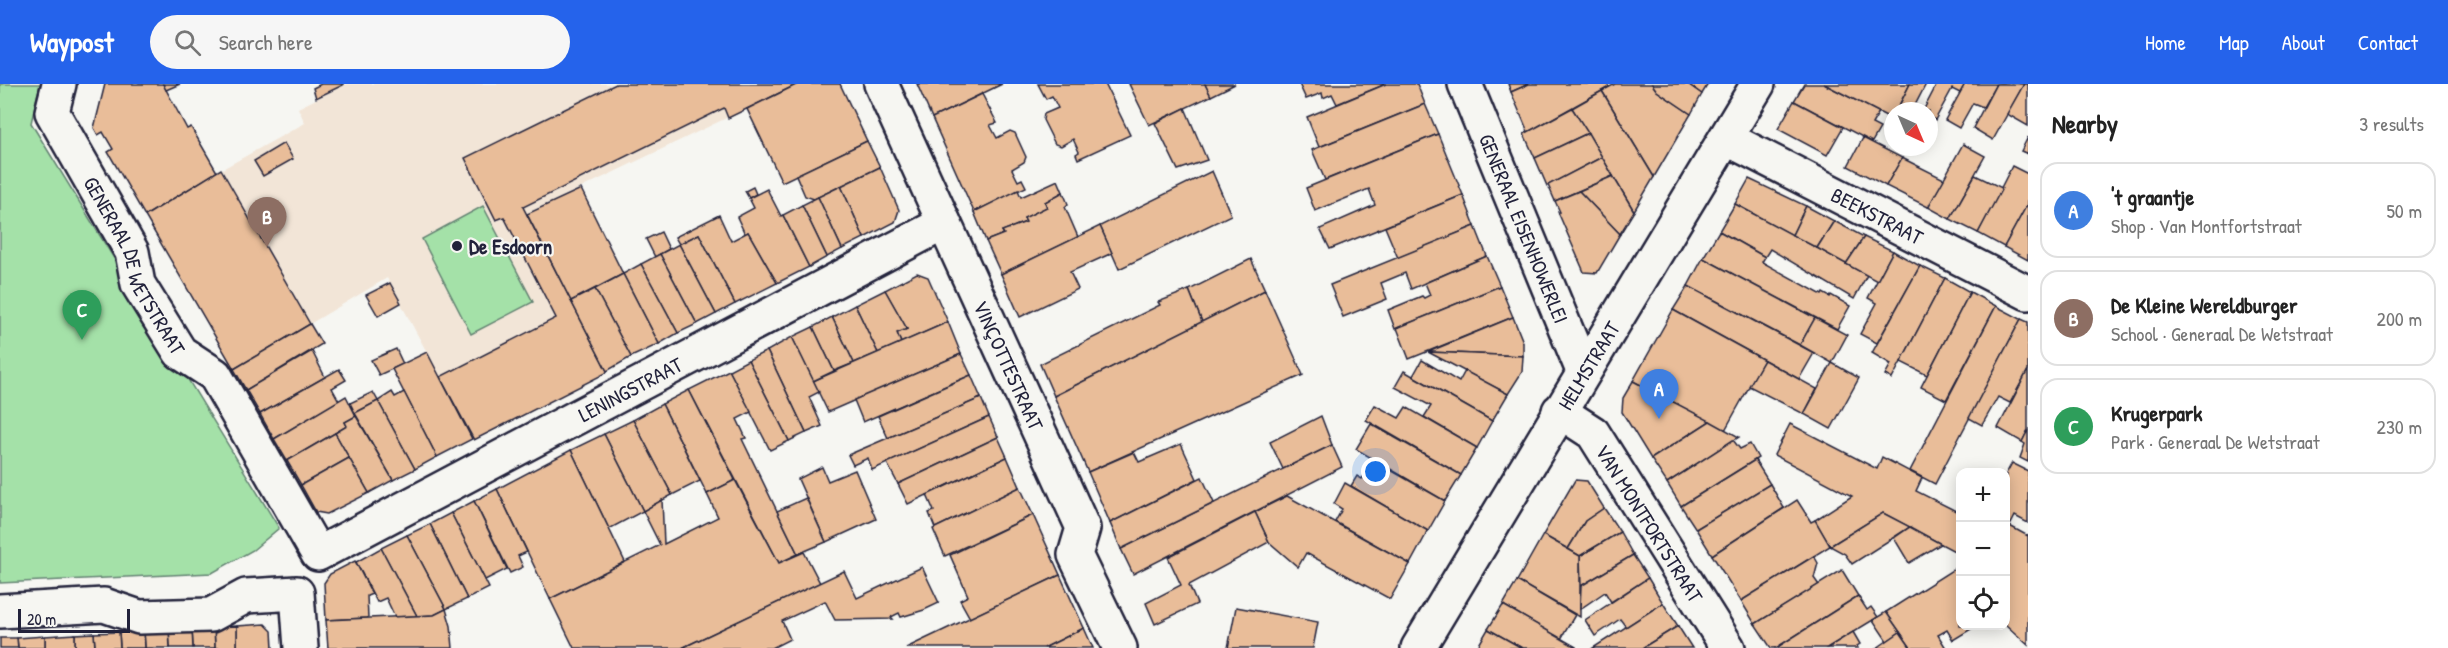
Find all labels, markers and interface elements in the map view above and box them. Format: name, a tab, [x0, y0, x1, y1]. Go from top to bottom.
search box	[150, 15, 570, 69]
text: Waypost	[30, 23, 114, 61]
icon: search	[171, 26, 204, 59]
text: Search here	[219, 27, 313, 57]
text: Home	[2145, 28, 2186, 57]
text: Map	[2219, 28, 2249, 57]
text: About	[2282, 28, 2325, 57]
text: Contact	[2358, 28, 2418, 57]
north arrow	[1884, 102, 1938, 156]
text: Nearby	[2052, 106, 2118, 141]
text: 3 results	[2359, 110, 2424, 137]
street label: GENERAAL EISENHOWERLEI	[1472, 129, 1576, 327]
street label: GENERAAL DE WETSTRAAT	[77, 171, 193, 361]
street label: BEEKSTRAAT	[1826, 180, 1929, 252]
text: 't graantje	[2111, 182, 2194, 212]
text: A	[2069, 197, 2078, 224]
text: 50 m	[2386, 197, 2422, 224]
pin: B	[248, 198, 286, 247]
text: Shop · Van Montfortstraat	[2111, 212, 2302, 239]
place label: De Esdoorn	[469, 232, 552, 261]
marker: De Esdoorn	[450, 239, 464, 253]
pin: C	[62, 290, 101, 340]
text: De Kleine Wereldburger	[2111, 290, 2297, 320]
street label: VINÇOTTESTRAAT	[967, 296, 1052, 436]
text: B	[2068, 305, 2079, 332]
text: 200 m	[2377, 305, 2422, 332]
street label: HELMSTRAAT	[1550, 315, 1627, 415]
text: School · Generaal De Wetstraat	[2111, 320, 2333, 347]
street label: LENINGSTRAAT	[573, 349, 688, 428]
pin: A	[1640, 370, 1678, 419]
text: Krugerpark	[2111, 398, 2202, 428]
text: C	[2068, 413, 2079, 440]
text: 230 m	[2377, 413, 2422, 440]
text: Park · Generaal De Wetstraat	[2111, 428, 2320, 455]
street label: VAN MONTFORTSTRAAT	[1589, 439, 1711, 609]
your location	[1361, 457, 1390, 486]
map controls	[1956, 468, 2010, 630]
button: +	[1956, 468, 2010, 522]
button: −	[1956, 522, 2010, 576]
button: locate	[1956, 576, 2010, 630]
scale bar	[18, 606, 130, 634]
text: 20 m	[27, 608, 56, 630]

